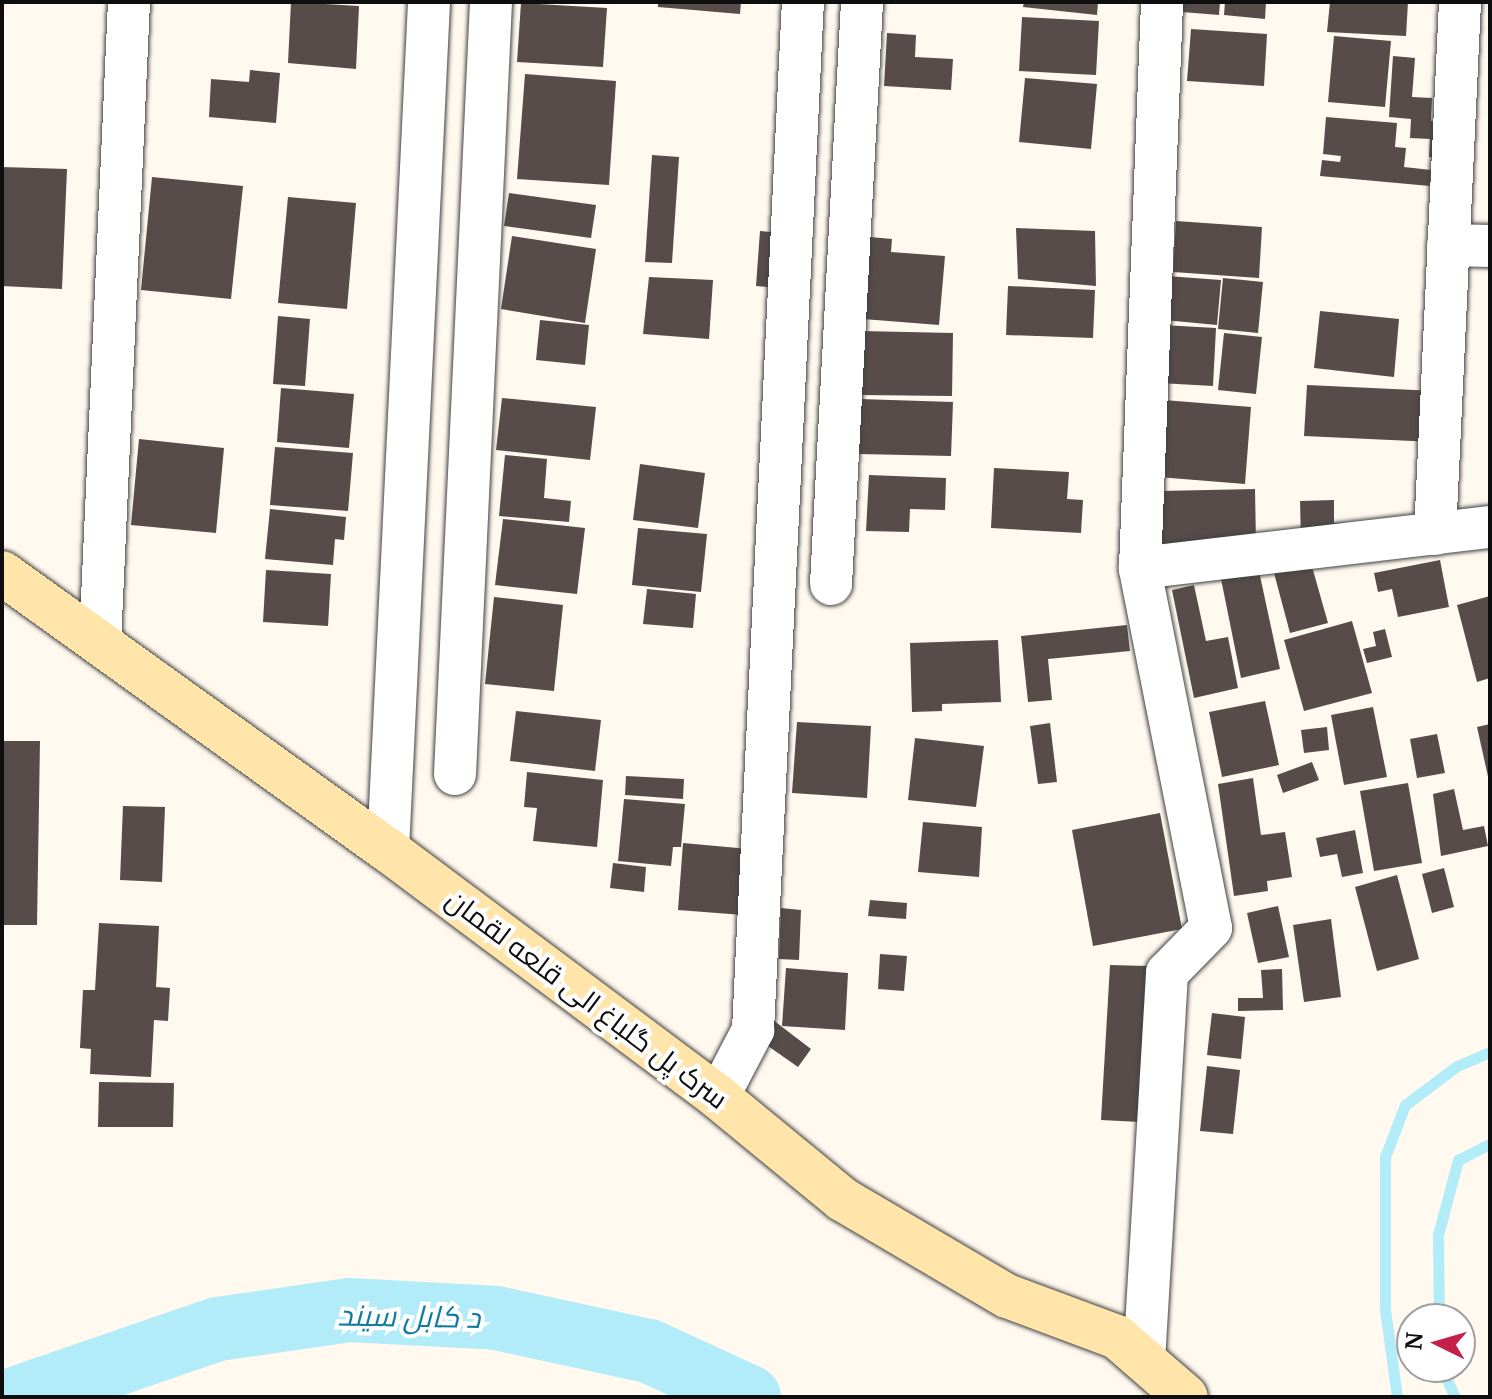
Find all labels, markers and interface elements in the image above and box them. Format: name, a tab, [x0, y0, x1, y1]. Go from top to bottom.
street label: سرک پل گلباغ الی قلعه لقمان	[440, 882, 734, 1116]
water label: د کابل سيند	[337, 1297, 481, 1335]
north arrow	[1396, 1303, 1476, 1383]
text: N	[1399, 1331, 1429, 1351]

